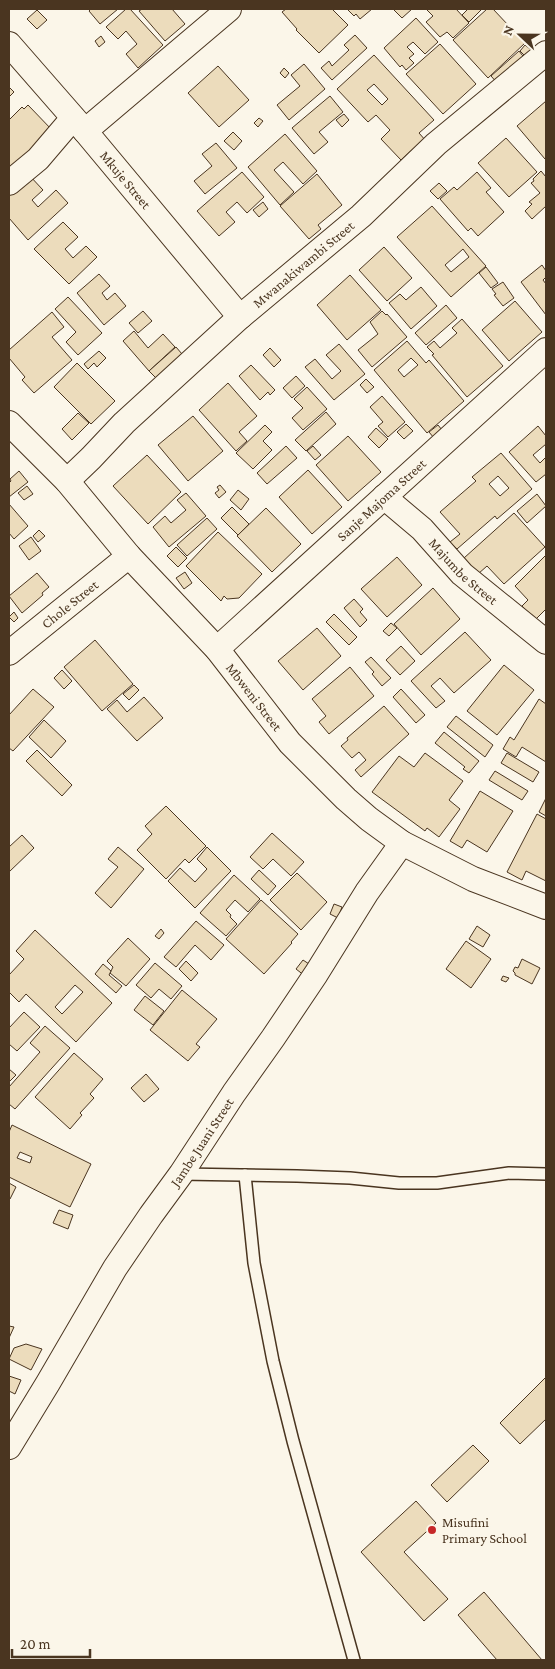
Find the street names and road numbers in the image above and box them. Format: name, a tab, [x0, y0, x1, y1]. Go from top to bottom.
street label: Mkuje Street	[97, 147, 155, 212]
street label: Mwanakiwambi Street	[249, 217, 357, 311]
street label: Sanje Majoma Street	[334, 455, 429, 544]
street label: Majumbe Street	[426, 535, 501, 608]
street label: Chole Street	[38, 576, 101, 632]
street label: Mbweni Street	[223, 660, 286, 734]
street label: Jambe Juani Street	[166, 1094, 237, 1191]

